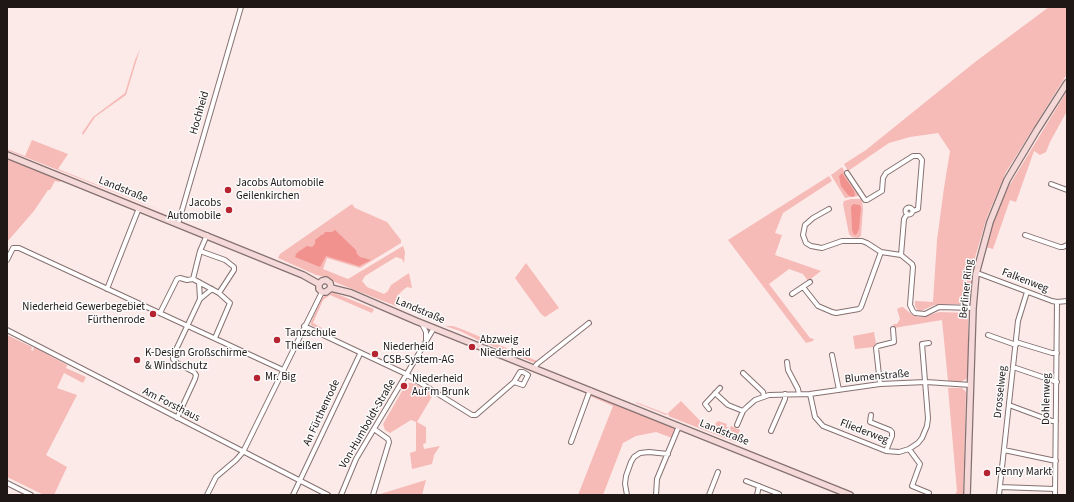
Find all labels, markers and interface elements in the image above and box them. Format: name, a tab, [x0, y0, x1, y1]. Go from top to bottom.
street label: Hochheid	[188, 90, 212, 136]
street label: Landstraße	[96, 174, 150, 206]
place label: Jacobs Automobile Geilenkirchen	[236, 177, 324, 203]
marker: Jacobs Automobile Geilenkirchen	[223, 185, 233, 195]
place label: Jacobs Automobile	[167, 197, 221, 223]
marker: Jacobs Automobile	[224, 205, 234, 215]
street label: Berliner Ring	[957, 259, 977, 319]
street label: Falkenweg	[1000, 266, 1050, 296]
street label: Landstraße	[393, 295, 447, 327]
place label: Niederheid Gewerbegebiet Fürthenrode	[22, 301, 145, 327]
marker: Niederheid Gewerbegebiet Fürthenrode	[148, 309, 158, 319]
place label: Tanzschule Theißen	[285, 327, 336, 353]
place label: Abzweig Niederheid	[480, 334, 531, 360]
marker: Tanzschule Theißen	[272, 335, 282, 345]
place label: Niederheid CSB-System-AG	[383, 341, 454, 367]
marker: Abzweig Niederheid	[467, 342, 477, 352]
place label: K-Design Großschirme & Windschutz	[145, 347, 247, 373]
marker: Niederheid CSB-System-AG	[370, 349, 380, 359]
marker: K-Design Großschirme & Windschutz	[132, 355, 142, 365]
street label: Drosselweg	[992, 365, 1010, 419]
street label: Blumenstraße	[844, 368, 910, 386]
place label: Mr. Big	[265, 371, 296, 385]
marker: Mr. Big	[252, 373, 262, 383]
place label: Niederheid Auf'm Brunk	[412, 373, 469, 399]
street label: Dohlenweg	[1040, 373, 1054, 425]
street label: Von-Humboldt-Straße	[337, 377, 399, 471]
street label: An Fürthenrode	[301, 378, 343, 448]
marker: Niederheid Auf'm Brunk	[399, 381, 409, 391]
street label: Am Forsthaus	[140, 385, 202, 425]
street label: Landstraße	[697, 417, 751, 449]
street label: Fliederweg	[838, 417, 890, 447]
place label: Penny Markt	[995, 466, 1052, 480]
marker: Penny Markt	[982, 468, 992, 478]

